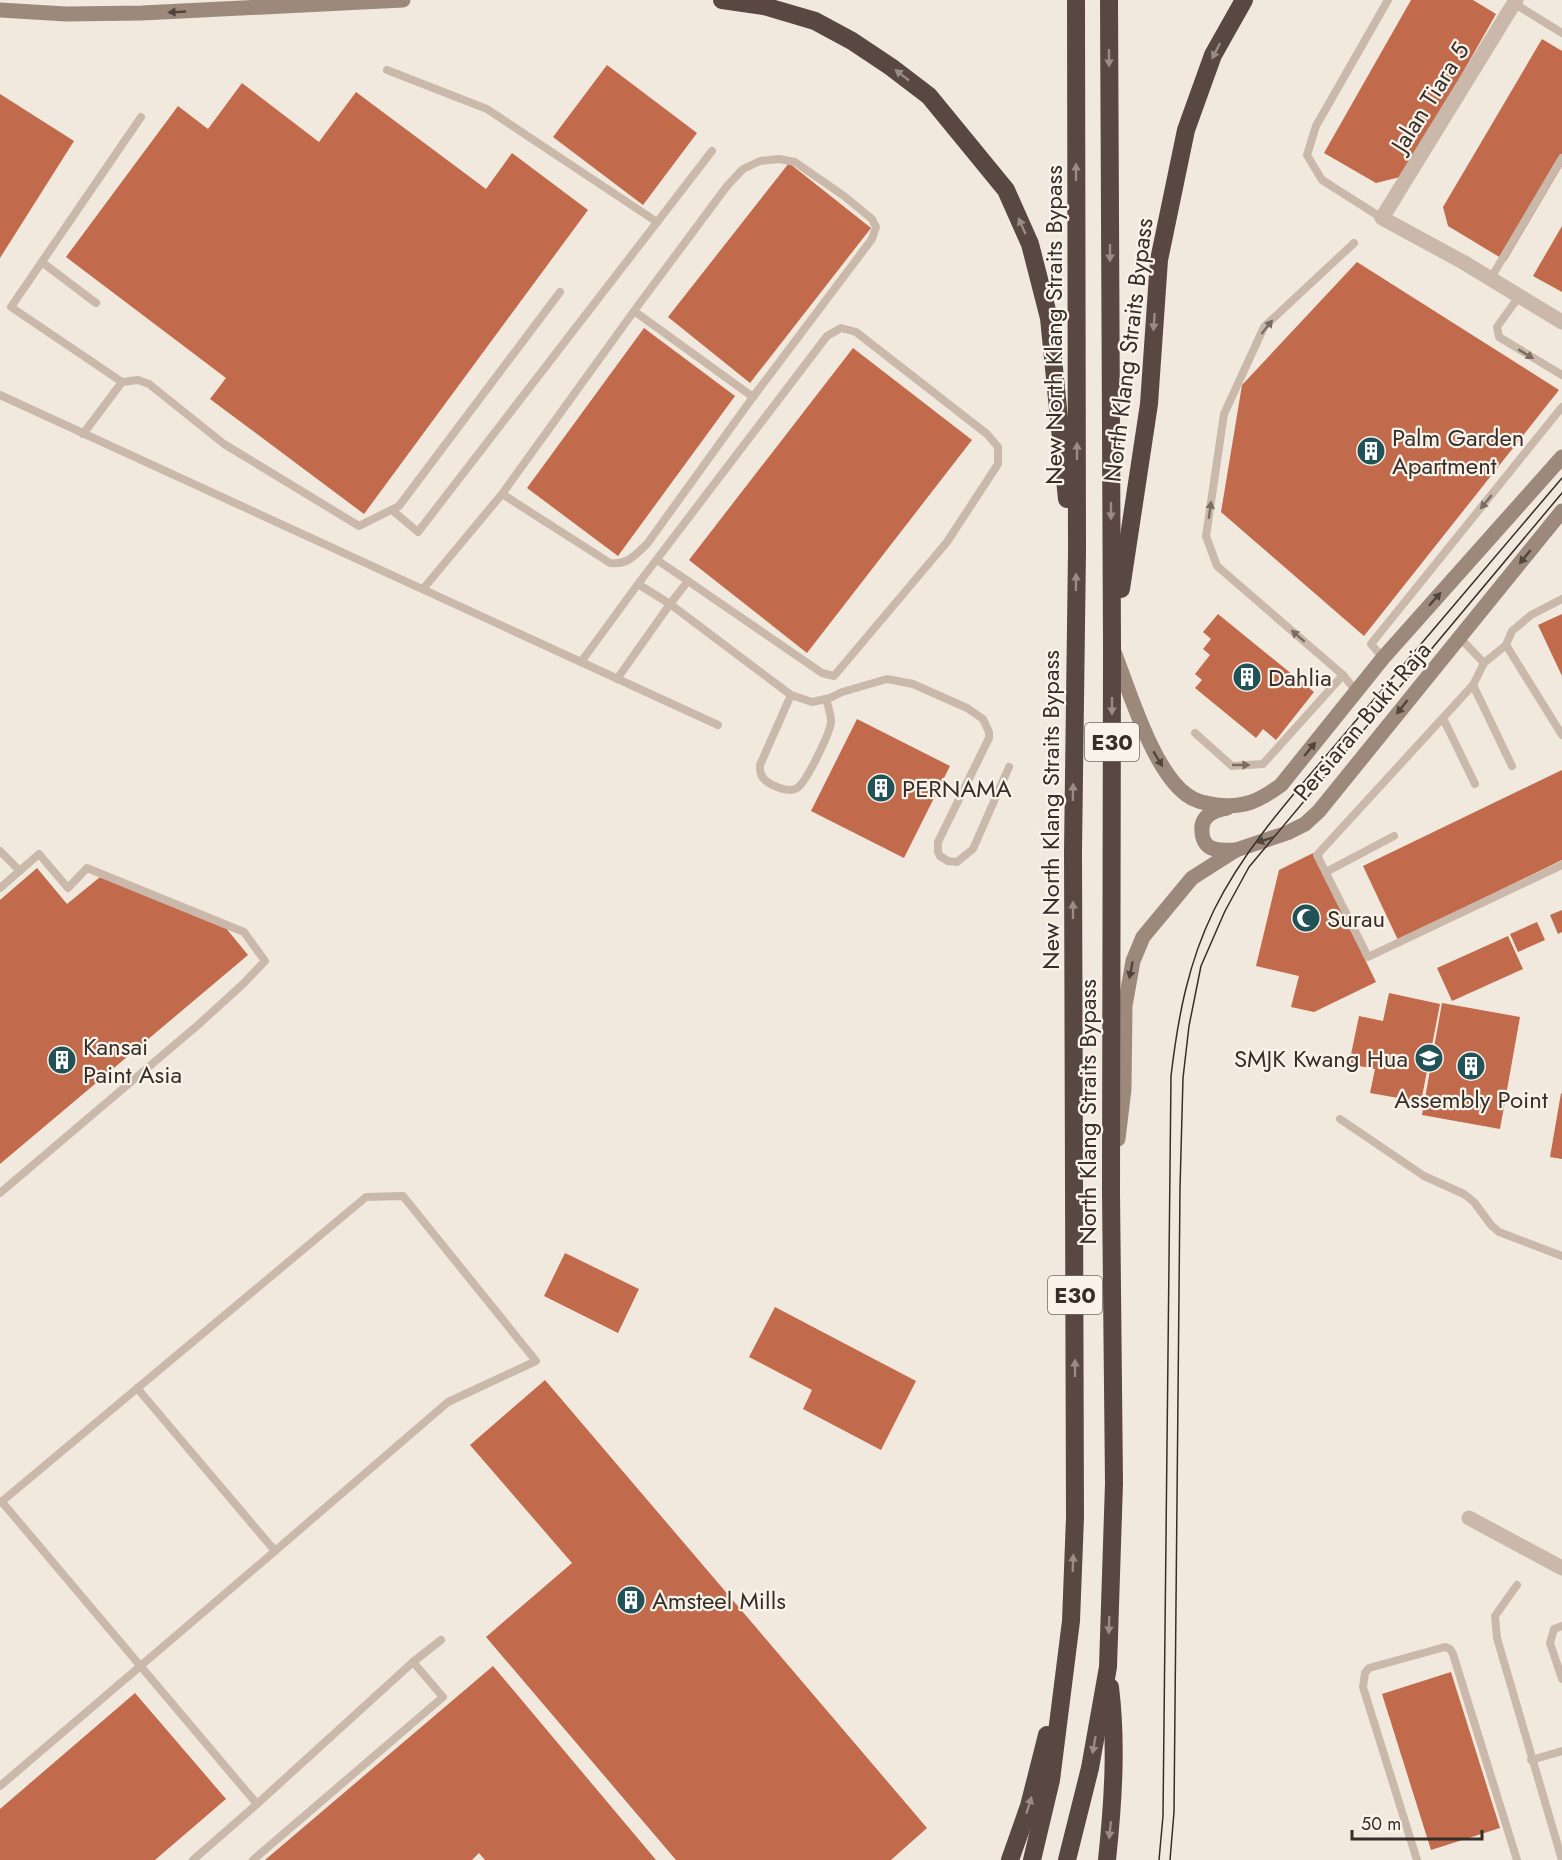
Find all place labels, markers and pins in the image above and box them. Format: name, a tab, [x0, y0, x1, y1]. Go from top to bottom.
place label: Palm Garden Apartment	[1392, 420, 1524, 483]
building icon: Palm Garden Apartment	[1355, 435, 1387, 467]
place label: Dahlia	[1268, 660, 1332, 695]
building icon: Dahlia	[1231, 661, 1263, 693]
place label: PERNAMA	[902, 771, 1012, 806]
building icon: PERNAMA	[865, 772, 897, 804]
place label: Surau	[1327, 901, 1385, 936]
mosque icon: Surau	[1290, 902, 1322, 934]
place label: Kansai Paint Asia	[83, 1029, 182, 1092]
place label: SMJK Kwang Hua	[1234, 1041, 1408, 1076]
school or university icon: SMJK Kwang Hua	[1413, 1042, 1445, 1074]
building icon: Kansai Paint Asia	[46, 1044, 78, 1076]
building icon: Assembly Point	[1455, 1050, 1487, 1082]
place label: Assembly Point	[1394, 1082, 1548, 1117]
place label: Amsteel Mills	[652, 1583, 786, 1618]
building icon: Amsteel Mills	[615, 1584, 647, 1616]

